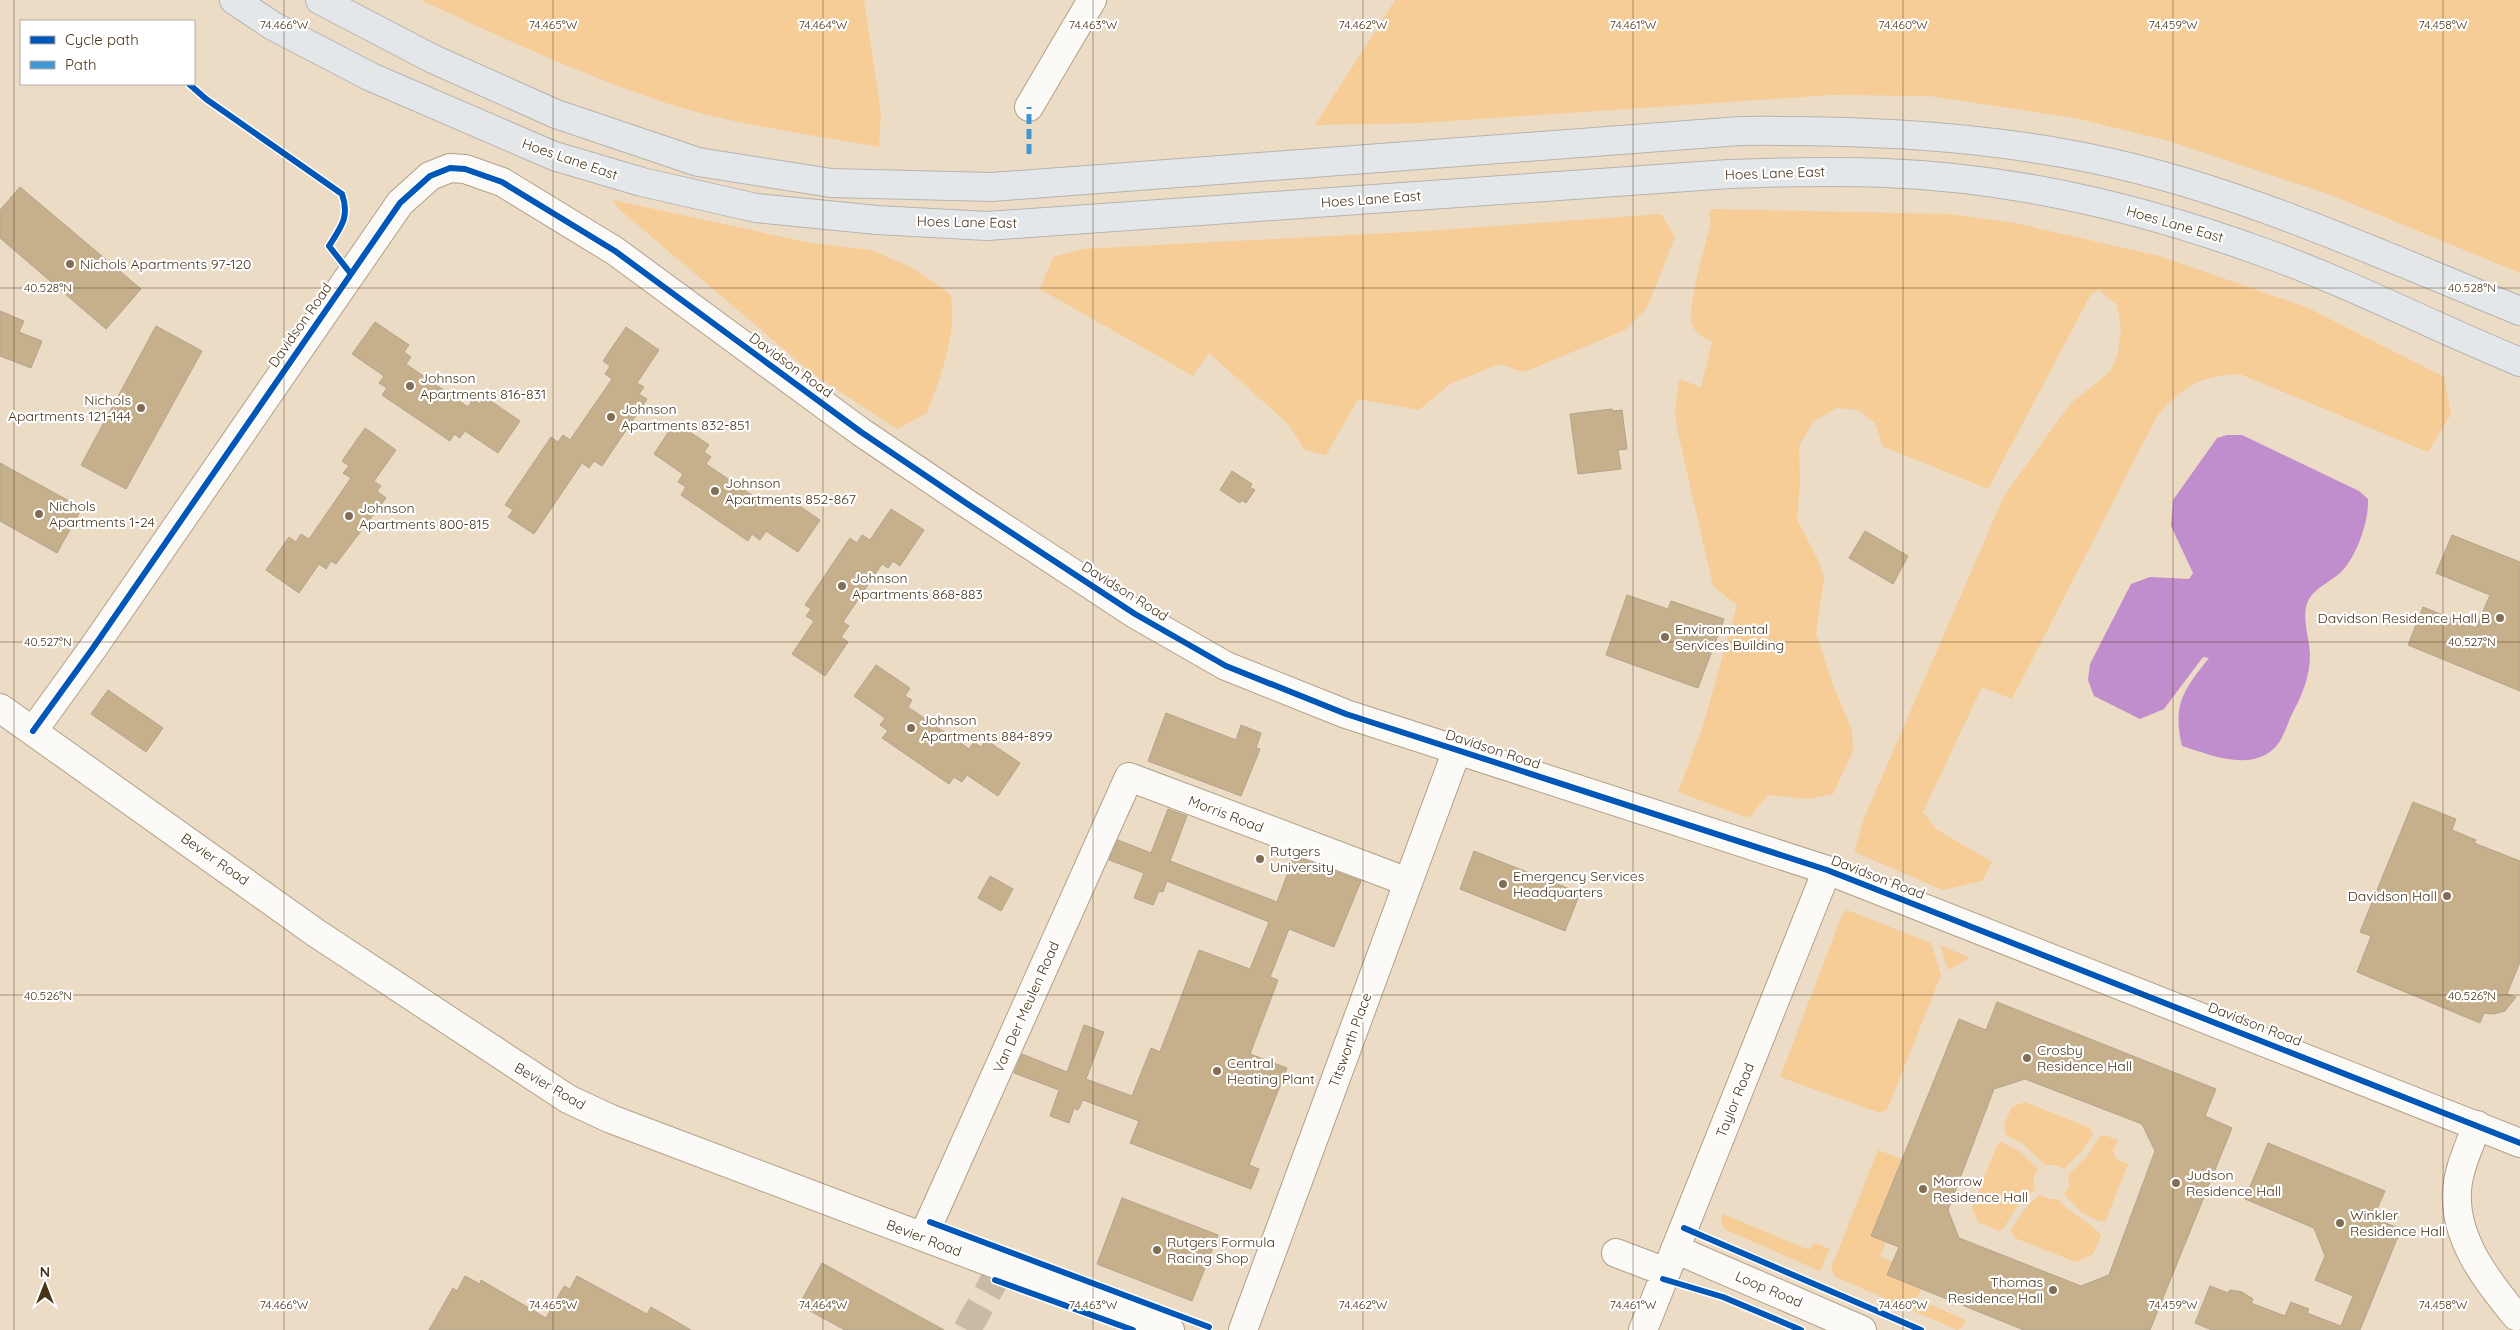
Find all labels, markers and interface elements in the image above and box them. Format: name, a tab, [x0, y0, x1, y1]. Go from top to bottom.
text: 74.466°W	[260, 17, 309, 32]
text: 74.465°W	[529, 17, 578, 32]
text: 74.464°W	[799, 17, 848, 32]
text: 74.463°W	[1069, 17, 1118, 32]
text: 74.462°W	[1339, 17, 1388, 32]
text: 74.461°W	[1610, 17, 1657, 32]
text: 74.460°W	[1878, 17, 1928, 32]
text: 74.459°W	[2148, 17, 2198, 32]
text: 74.458°W	[2419, 17, 2468, 32]
legend	[20, 20, 195, 85]
text: Cycle path	[65, 30, 139, 49]
text: Path	[65, 55, 97, 74]
street label: Hoes Lane East	[520, 134, 621, 184]
street label: Hoes Lane East	[1725, 162, 1826, 184]
street label: Hoes Lane East	[1320, 187, 1422, 211]
street label: Hoes Lane East	[2124, 202, 2226, 247]
street label: Hoes Lane East	[917, 212, 1018, 232]
place label: Nichols Apartments 97-120	[80, 255, 251, 273]
marker: Nichols Apartments 97-120	[64, 258, 76, 270]
street label: Davidson Road	[264, 279, 336, 371]
text: 40.528°N	[24, 280, 72, 295]
text: 40.528°N	[2448, 280, 2496, 295]
street label: Davidson Road	[746, 329, 836, 401]
place label: Johnson Apartments 816-831	[420, 369, 546, 403]
marker: Johnson Apartments 816-831	[404, 380, 416, 392]
place label: Nichols Apartments 121-144	[8, 391, 131, 425]
place label: Johnson Apartments 832-851	[621, 400, 750, 434]
marker: Nichols Apartments 121-144	[135, 402, 147, 414]
marker: Johnson Apartments 832-851	[605, 411, 617, 423]
place label: Johnson Apartments 852-867	[725, 474, 856, 508]
marker: Johnson Apartments 852-867	[709, 485, 721, 497]
place label: Nichols Apartments 1-24	[49, 497, 155, 531]
place label: Johnson Apartments 800-815	[359, 499, 489, 533]
marker: Nichols Apartments 1-24	[33, 508, 45, 520]
marker: Johnson Apartments 800-815	[343, 510, 355, 522]
street label: Davidson Road	[1078, 557, 1172, 625]
place label: Johnson Apartments 868-883	[852, 569, 983, 603]
marker: Johnson Apartments 868-883	[836, 580, 848, 592]
place label: Davidson Residence Hall B	[2318, 609, 2490, 627]
marker: Davidson Residence Hall B	[2494, 612, 2506, 624]
place label: Environmental Services Building	[1675, 620, 1784, 654]
marker: Environmental Services Building	[1659, 631, 1671, 643]
text: 40.527°N	[24, 634, 72, 649]
text: 40.527°N	[2448, 634, 2496, 649]
place label: Johnson Apartments 884-899	[921, 711, 1053, 745]
marker: Johnson Apartments 884-899	[905, 722, 917, 734]
street label: Davidson Road	[1443, 725, 1543, 773]
street label: Morris Road	[1186, 791, 1266, 837]
street label: Bevier Road	[177, 829, 253, 889]
place label: Rutgers University	[1270, 842, 1334, 876]
street label: Davidson Road	[1829, 851, 1927, 903]
marker: Rutgers University	[1254, 853, 1266, 865]
place label: Emergency Services Headquarters	[1513, 867, 1644, 901]
marker: Emergency Services Headquarters	[1497, 878, 1509, 890]
place label: Davidson Hall	[2348, 887, 2437, 905]
marker: Davidson Hall	[2441, 890, 2453, 902]
street label: Van Der Meulen Road	[989, 939, 1063, 1075]
text: 40.526°N	[24, 988, 72, 1003]
text: 40.526°N	[2448, 988, 2496, 1003]
street label: Titsworth Place	[1325, 990, 1375, 1090]
street label: Davidson Road	[2206, 998, 2304, 1050]
place label: Crosby Residence Hall	[2037, 1041, 2132, 1075]
marker: Crosby Residence Hall	[2021, 1052, 2033, 1064]
place label: Central Heating Plant	[1227, 1054, 1315, 1088]
street label: Bevier Road	[511, 1058, 589, 1114]
street label: Taylor Road	[1712, 1060, 1758, 1140]
marker: Central Heating Plant	[1211, 1065, 1223, 1077]
place label: Judson Residence Hall	[2186, 1166, 2281, 1200]
place label: Morrow Residence Hall	[1933, 1172, 2028, 1206]
marker: Judson Residence Hall	[2170, 1177, 2182, 1189]
marker: Morrow Residence Hall	[1917, 1183, 1929, 1195]
place label: Winkler Residence Hall	[2350, 1206, 2445, 1240]
street label: Bevier Road	[884, 1215, 964, 1261]
marker: Winkler Residence Hall	[2334, 1217, 2346, 1229]
place label: Rutgers Formula Racing Shop	[1167, 1233, 1275, 1267]
marker: Rutgers Formula Racing Shop	[1151, 1244, 1163, 1256]
north arrow	[20, 1260, 70, 1310]
text: N	[40, 1263, 50, 1281]
street label: Loop Road	[1733, 1267, 1805, 1311]
place label: Thomas Residence Hall	[1948, 1273, 2043, 1307]
marker: Thomas Residence Hall	[2047, 1284, 2059, 1296]
text: 74.466°W	[260, 1297, 309, 1312]
text: 74.465°W	[529, 1297, 578, 1312]
text: 74.464°W	[799, 1297, 848, 1312]
text: 74.463°W	[1069, 1297, 1118, 1312]
text: 74.462°W	[1339, 1297, 1388, 1312]
text: 74.461°W	[1610, 1297, 1657, 1312]
text: 74.460°W	[1878, 1297, 1928, 1312]
text: 74.459°W	[2148, 1297, 2198, 1312]
text: 74.458°W	[2419, 1297, 2468, 1312]

